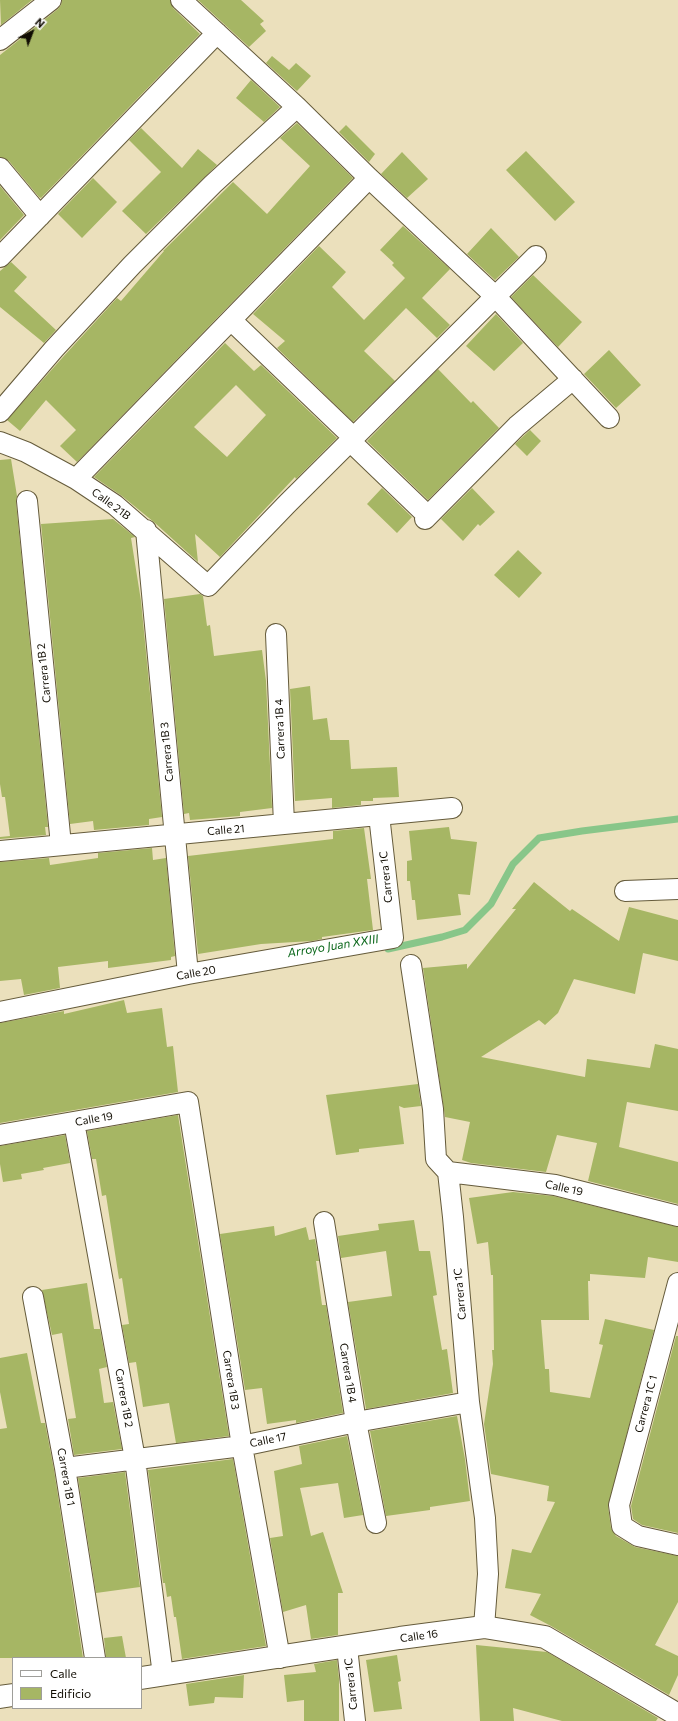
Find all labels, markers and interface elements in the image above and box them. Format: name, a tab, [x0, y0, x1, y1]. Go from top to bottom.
north arrow	[12, 12, 52, 52]
text: N	[33, 15, 48, 30]
street label: Calle 21B	[89, 486, 133, 522]
street label: Carrera 1B 2	[34, 643, 54, 703]
street label: Carrera 1B 4	[272, 699, 288, 759]
street label: Carrera 1B 3	[158, 722, 176, 782]
street label: Calle 21	[207, 822, 245, 838]
street label: Carrera 1C	[377, 850, 395, 904]
water label: Arroyo Juan XXIII	[286, 932, 380, 960]
street label: Calle 20	[175, 963, 217, 983]
street label: Calle 19	[74, 1109, 114, 1129]
street label: Calle 19	[544, 1178, 584, 1198]
street label: Carrera 1C	[451, 1267, 469, 1321]
street label: Carrera 1B 4	[337, 1342, 359, 1404]
street label: Carrera 1B 3	[220, 1349, 242, 1411]
street label: Carrera 1B 2	[112, 1367, 136, 1429]
street label: Carrera 1C 1	[632, 1374, 660, 1434]
street label: Calle 17	[248, 1430, 288, 1450]
street label: Carrera 1B 1	[54, 1447, 78, 1507]
street label: Calle 16	[399, 1627, 439, 1645]
legend	[12, 1657, 142, 1709]
street label: Carrera 1C	[342, 1657, 360, 1711]
text: Calle	[50, 1666, 77, 1680]
text: Edificio	[50, 1686, 91, 1700]

